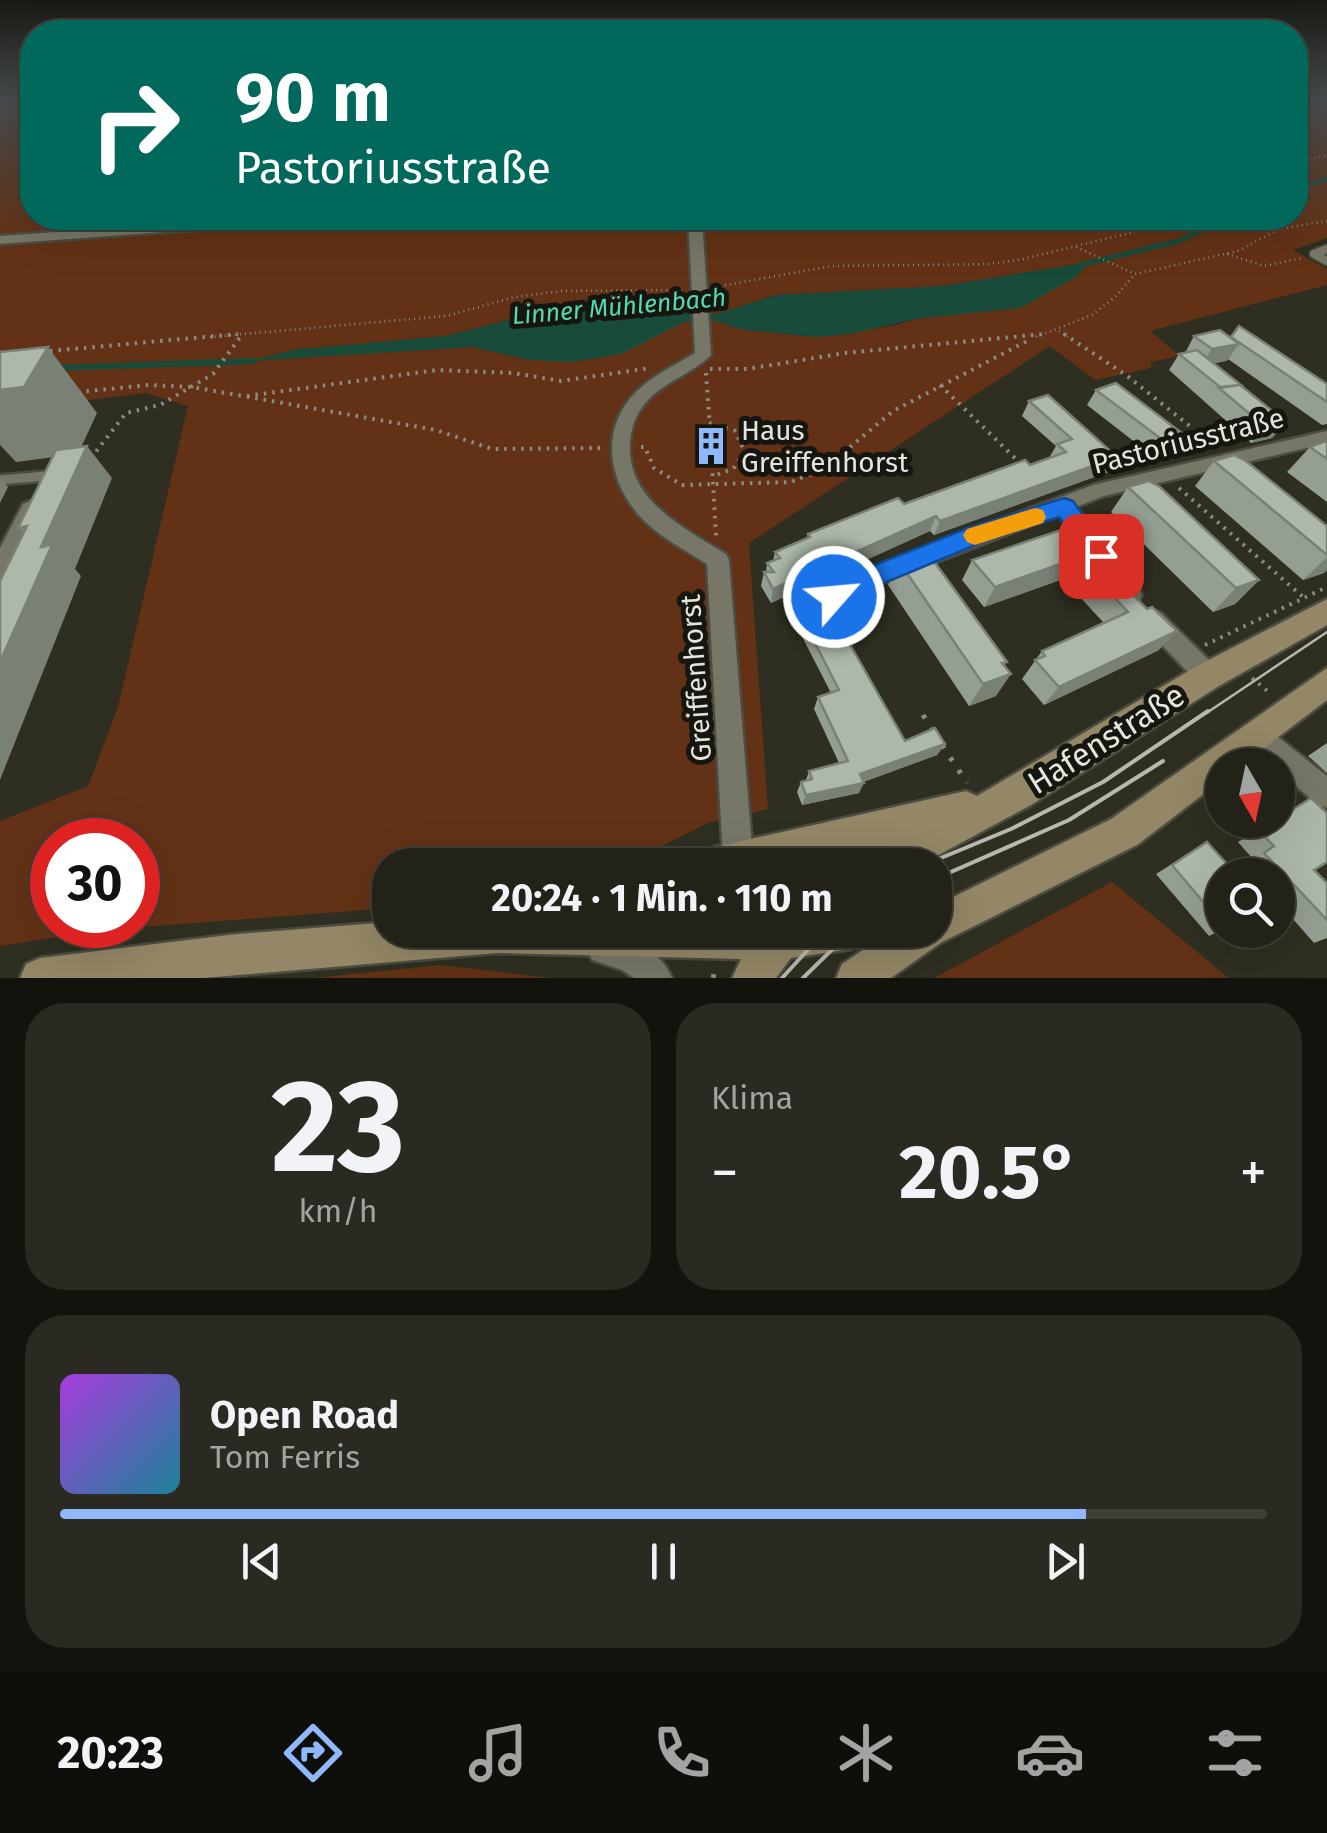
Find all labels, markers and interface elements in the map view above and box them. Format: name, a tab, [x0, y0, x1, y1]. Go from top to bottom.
text: 90 m	[235, 56, 391, 140]
icon: right	[70, 60, 200, 190]
text: Pastoriusstraße	[235, 141, 551, 195]
water label: Linner Mühlenbach	[511, 283, 727, 331]
street label: Pastoriusstraße	[1089, 401, 1287, 481]
place label: Haus Greiffenhorst	[741, 414, 909, 479]
building icon: Haus Greiffenhorst	[690, 425, 732, 467]
pin	[1059, 514, 1144, 599]
icon: arrive	[1074, 529, 1129, 584]
position arrow	[782, 545, 886, 649]
street label: Greiffenhorst	[674, 593, 718, 763]
street label: Hafenstraße	[1021, 676, 1191, 802]
north arrow	[1205, 748, 1295, 838]
map controls	[1205, 748, 1295, 948]
speed limit sign: 30	[30, 818, 160, 948]
button: search	[1205, 858, 1295, 948]
text: 20:24 · 1 Min. · 110 m	[491, 875, 833, 921]
text: 23	[271, 1049, 405, 1205]
text: Klima	[711, 1079, 793, 1117]
text: 20.5°	[899, 1128, 1079, 1218]
text: −	[711, 1140, 739, 1206]
text: +	[1240, 1140, 1267, 1206]
text: km/h	[298, 1192, 378, 1230]
text: Open Road	[210, 1392, 399, 1438]
text: Tom Ferris	[210, 1438, 360, 1476]
icon: previous	[234, 1534, 289, 1589]
icon: pause	[636, 1534, 691, 1589]
icon: next	[1038, 1534, 1093, 1589]
icon: directions	[278, 1718, 348, 1788]
icon: music	[463, 1718, 533, 1788]
icon: phone	[647, 1718, 717, 1788]
icon: climate	[831, 1718, 901, 1788]
icon: car	[1015, 1718, 1085, 1788]
icon: filters	[1200, 1718, 1270, 1788]
text: 20:23	[57, 1726, 164, 1780]

